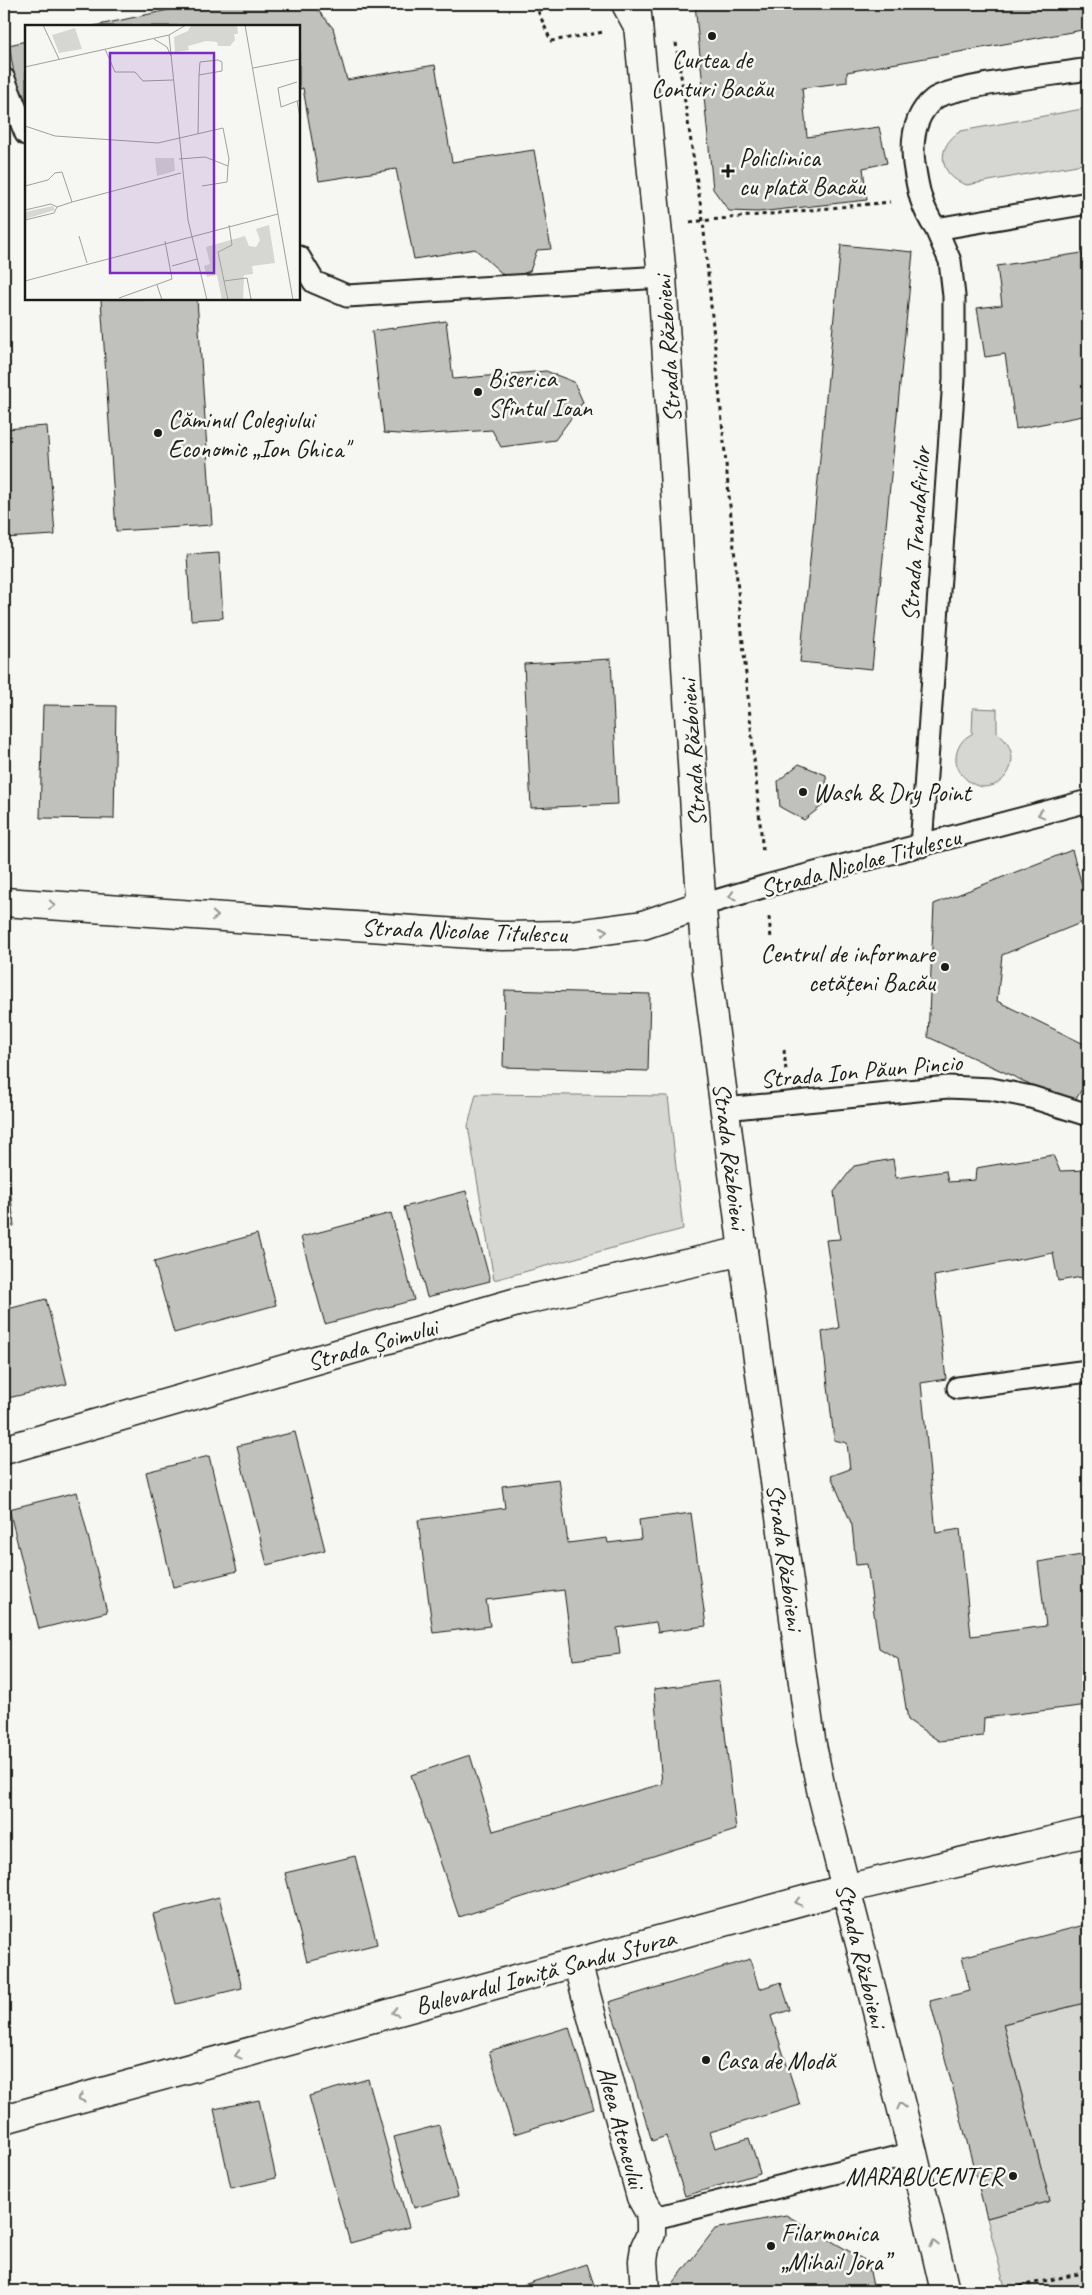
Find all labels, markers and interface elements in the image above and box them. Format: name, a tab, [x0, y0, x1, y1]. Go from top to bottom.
inset map	[25, 25, 300, 300]
marker: Curtea de Conturi Bacău	[706, 30, 718, 42]
place label: Curtea de Conturi Bacău	[651, 44, 775, 105]
place label: Policlinica cu plată Bacău	[739, 142, 867, 203]
marker: Policlinica cu plată Bacău	[721, 164, 735, 178]
street label: Strada Războieni	[647, 271, 689, 424]
place label: Biserica Sfîntul Ioan	[488, 363, 593, 424]
marker: Biserica Sfîntul Ioan	[472, 386, 484, 398]
place label: Căminul Colegiului Economic „Ion Ghica"	[168, 404, 354, 465]
marker: Căminul Colegiului Economic „Ion Ghica"	[152, 427, 164, 439]
street label: Strada Trandafirilor	[894, 444, 938, 622]
street label: Strada Războieni	[672, 675, 714, 828]
place label: Wash & Dry Point	[813, 777, 973, 809]
marker: Wash & Dry Point	[797, 786, 809, 798]
one-way arrow	[1038, 808, 1046, 818]
street label: Strada Nicolae Titulescu	[757, 820, 965, 905]
one-way arrow	[728, 891, 737, 901]
one-way arrow	[49, 900, 57, 911]
one-way arrow	[211, 911, 219, 922]
street label: Strada Nicolae Titulescu	[361, 911, 569, 951]
one-way arrow	[599, 926, 608, 936]
place label: Centrul de informare cetățeni Bacău	[761, 938, 937, 999]
marker: Centrul de informare cetățeni Bacău	[939, 961, 951, 973]
street label: Strada Ion Păun Pincio	[759, 1046, 964, 1096]
street label: Strada Războieni	[705, 1081, 755, 1235]
street label: Strada Șoimului	[304, 1310, 444, 1379]
street label: Strada Războieni	[759, 1482, 812, 1636]
street label: Strada Războieni	[828, 1880, 895, 2034]
one-way arrow	[794, 1896, 803, 1907]
street label: Bulevardul Ioniță Sandu Sturza	[412, 1921, 681, 2022]
one-way arrow	[391, 2006, 399, 2016]
place label: Casa de Modă	[716, 2045, 837, 2077]
one-way arrow	[234, 2049, 243, 2059]
marker: Casa de Modă	[700, 2054, 712, 2066]
street label: Aleea Ateneului	[589, 2063, 654, 2195]
one-way arrow	[77, 2092, 86, 2103]
one-way arrow	[896, 2102, 907, 2111]
place label: MARABUCENTER	[846, 2161, 1006, 2193]
marker: MARABUCENTER	[1007, 2170, 1019, 2182]
place label: Filarmonica „Mihail Jora”	[781, 2217, 894, 2278]
one-way arrow	[929, 2239, 940, 2248]
marker: Filarmonica „Mihail Jora”	[765, 2240, 777, 2252]

